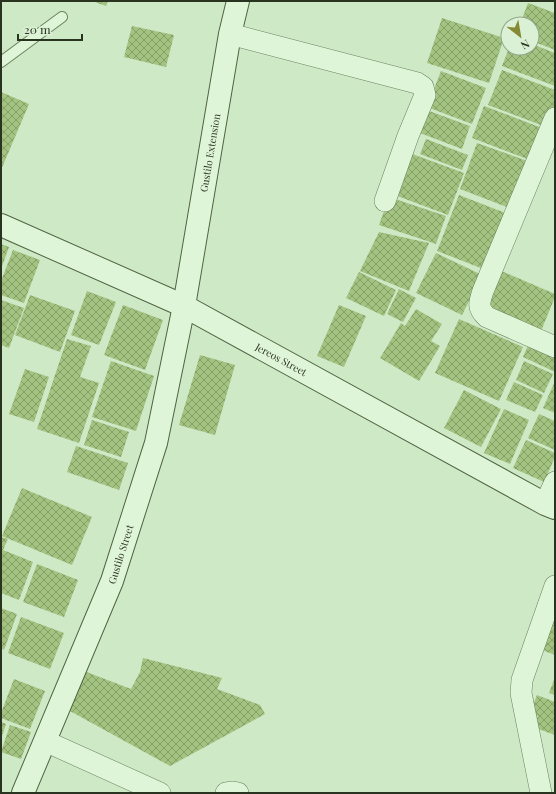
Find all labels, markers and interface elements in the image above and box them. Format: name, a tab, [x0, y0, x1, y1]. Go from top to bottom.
scale bar	[18, 16, 82, 42]
north arrow	[500, 16, 540, 56]
text: 20 m	[24, 21, 51, 37]
text: N	[518, 37, 533, 54]
street label: Gustilo Extension	[196, 112, 223, 193]
street label: Jereos Street	[252, 339, 310, 379]
street label: Gustilo Street	[105, 522, 137, 586]

